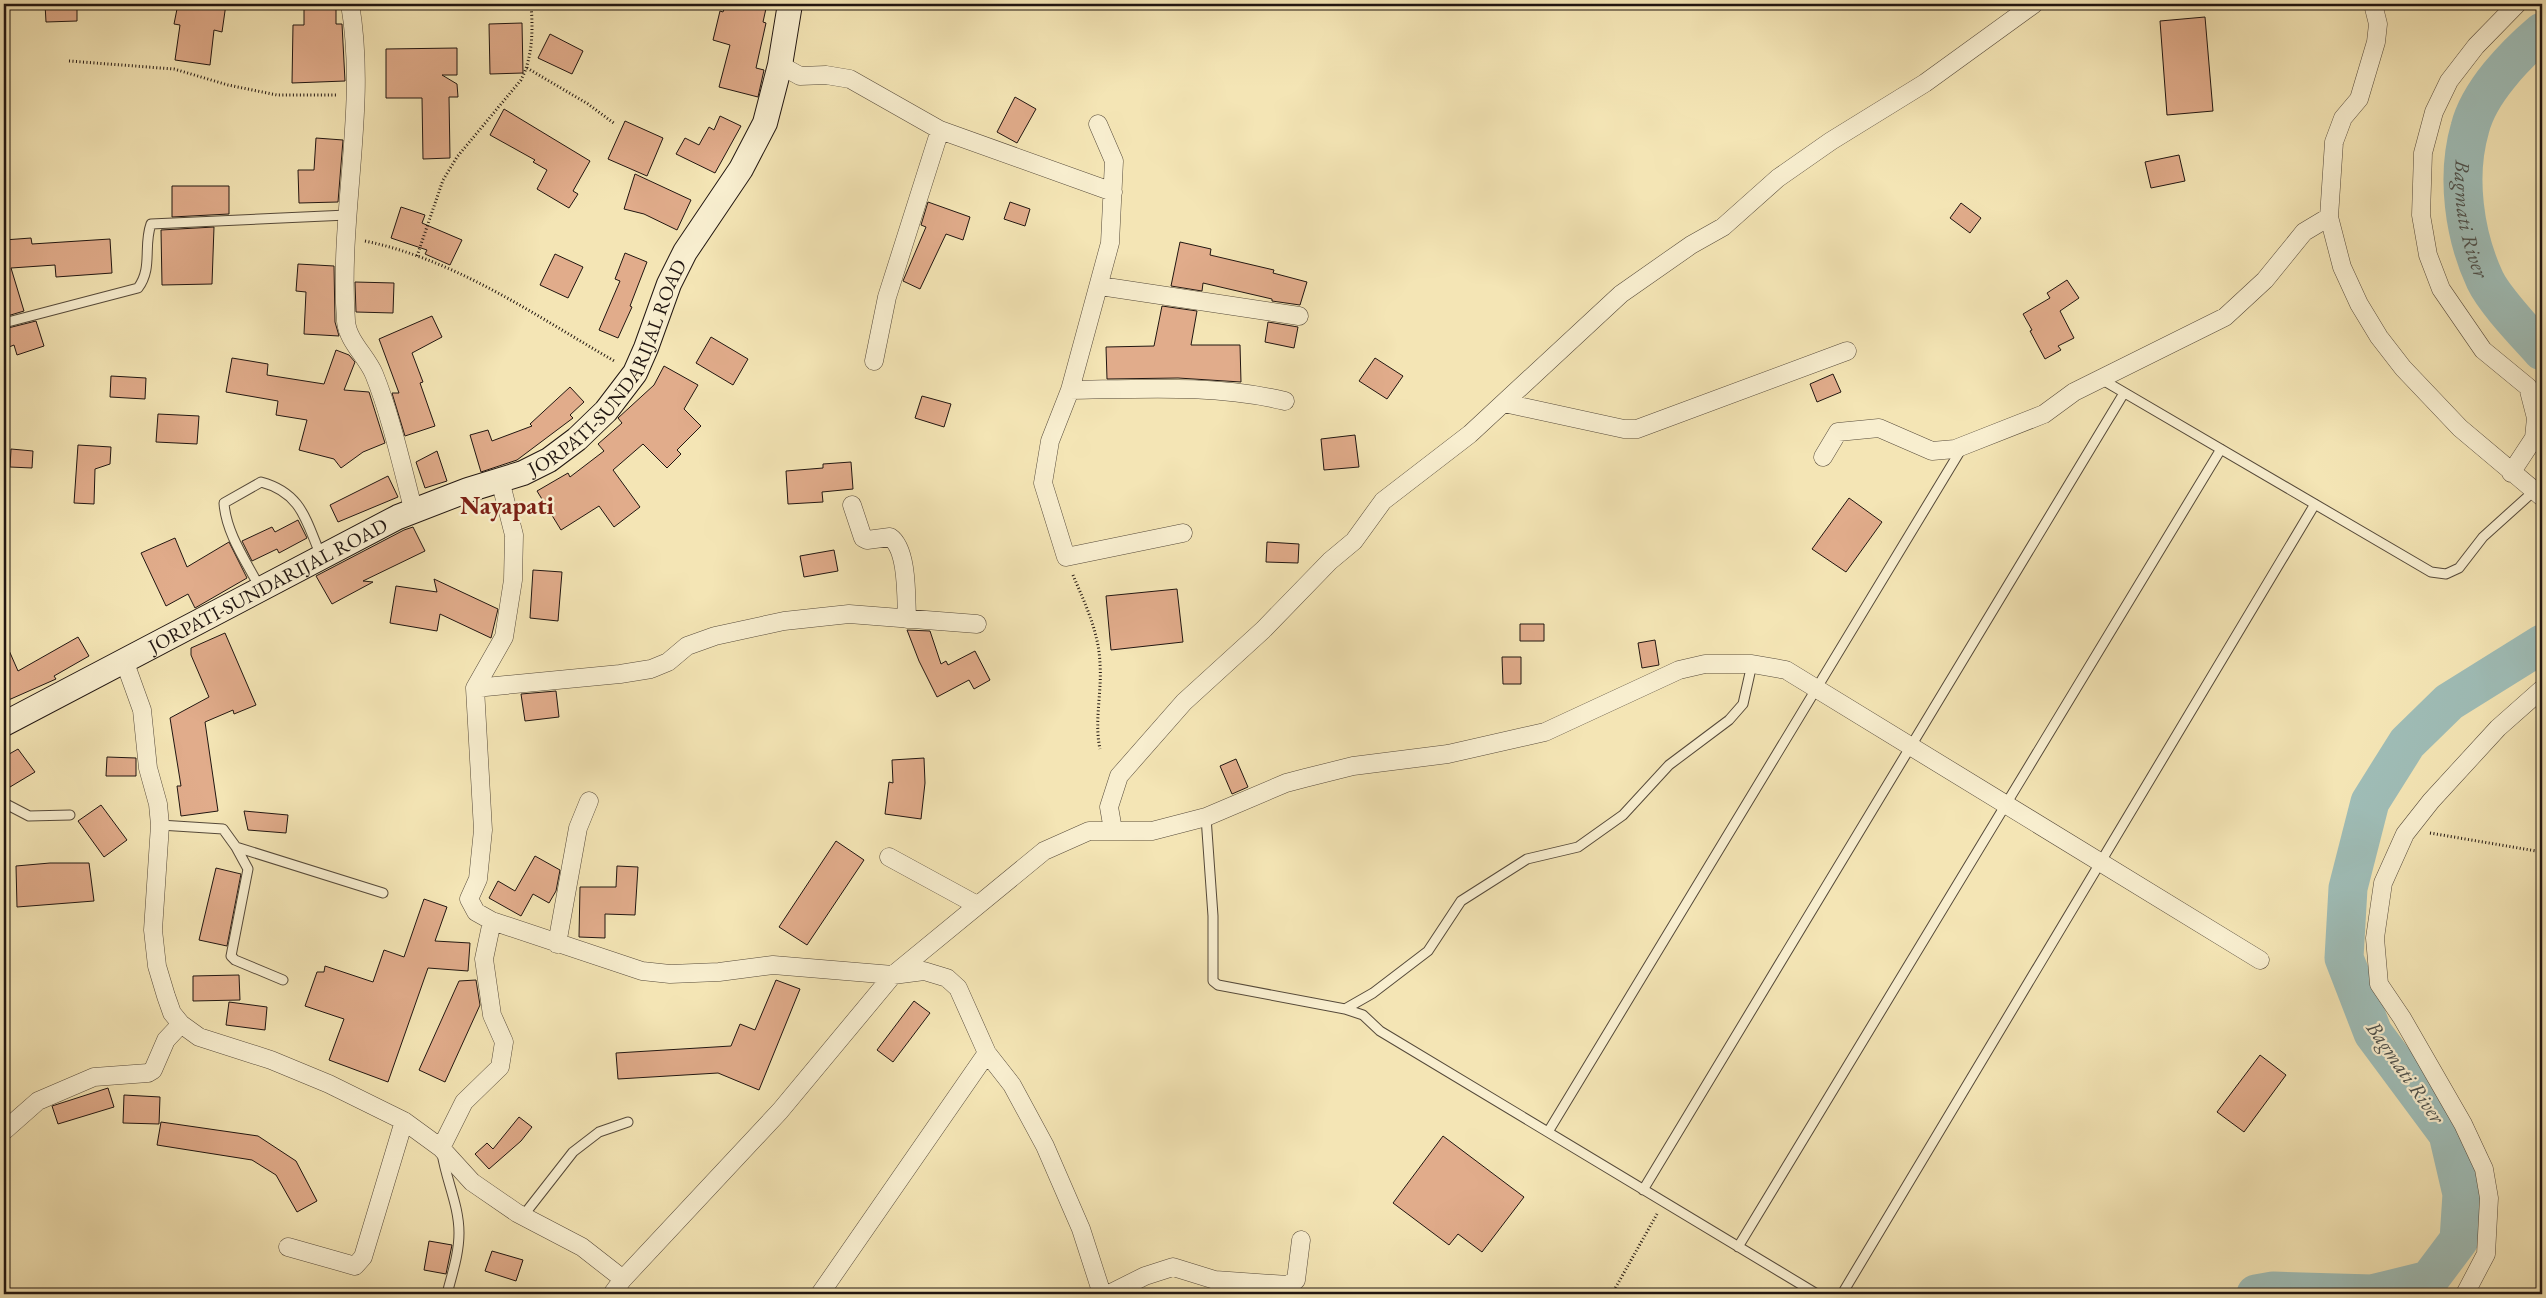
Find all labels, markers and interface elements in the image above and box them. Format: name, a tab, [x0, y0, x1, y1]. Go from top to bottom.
water label: Bagmati River	[2449, 158, 2496, 283]
street label: JORPATI-SUNDARIJAL ROAD	[522, 255, 692, 482]
district label: Nayapati	[460, 489, 555, 522]
street label: JORPATI-SUNDARIJAL ROAD	[142, 512, 392, 660]
water label: Bagmati River	[2360, 1015, 2452, 1129]

